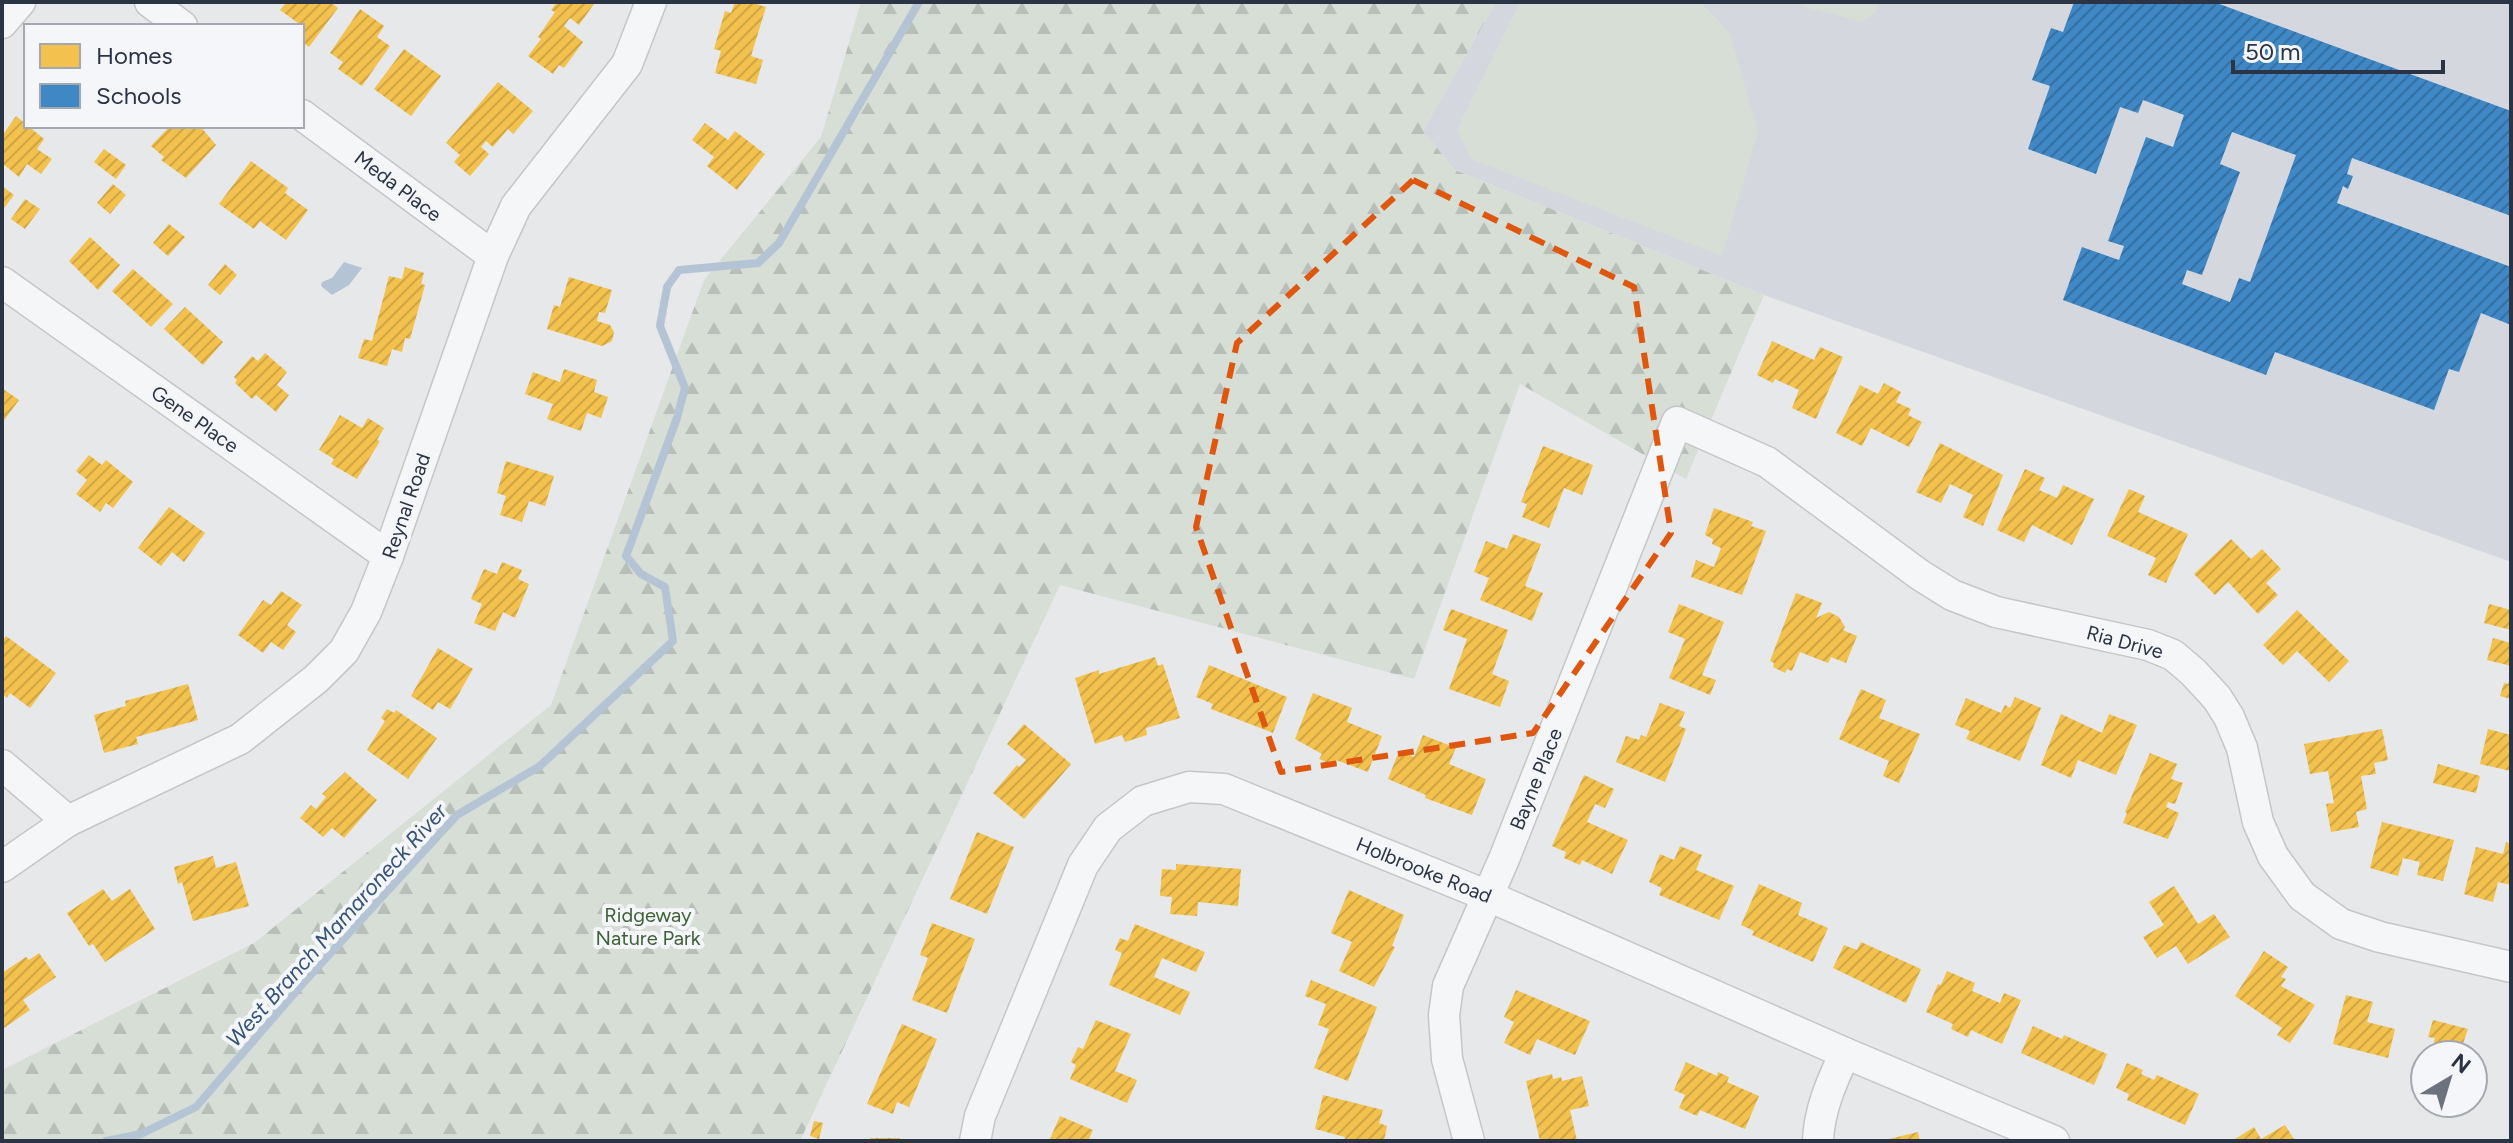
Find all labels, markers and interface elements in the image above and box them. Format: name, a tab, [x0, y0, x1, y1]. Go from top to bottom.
legend	[24, 24, 304, 128]
scale bar	[2233, 24, 2443, 74]
text: 50 m	[2245, 37, 2301, 66]
text: Homes	[96, 41, 173, 70]
text: Schools	[96, 81, 181, 110]
street label: Meda Place	[350, 146, 446, 227]
street label: Gene Place	[147, 380, 243, 458]
street label: Reynal Road	[377, 450, 435, 562]
street label: Ria Drive	[2084, 620, 2166, 664]
street label: Bayne Place	[1505, 724, 1567, 833]
water label: West Branch Mamaroneck River	[220, 797, 454, 1052]
street label: Holbrooke Road	[1353, 832, 1495, 908]
park label: Ridgeway Nature Park	[595, 903, 701, 950]
north arrow	[2409, 1039, 2489, 1119]
text: N	[2446, 1048, 2476, 1080]

